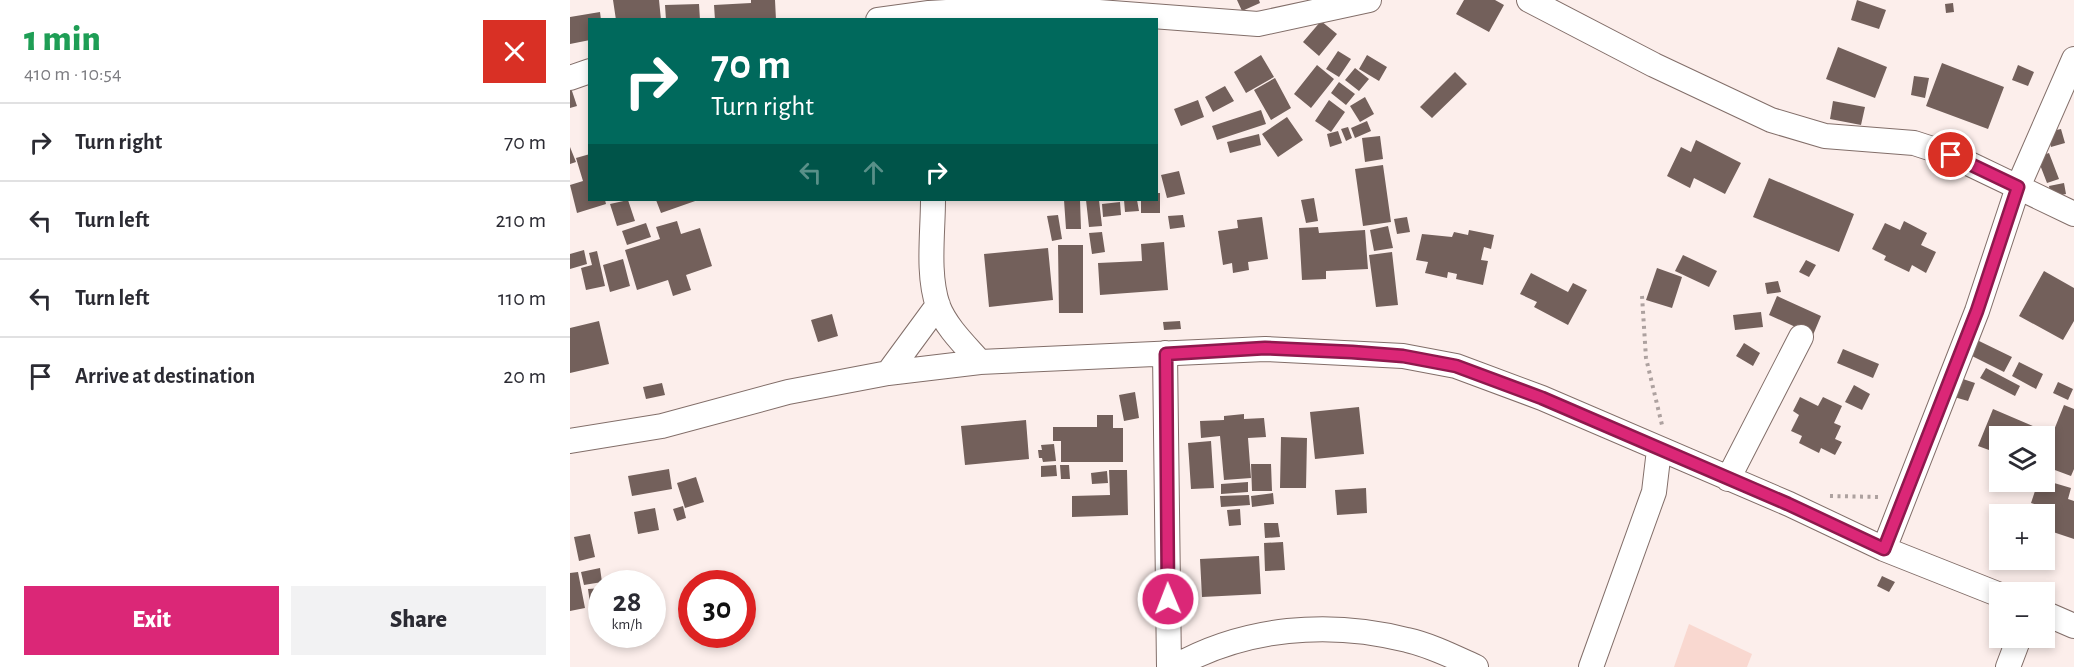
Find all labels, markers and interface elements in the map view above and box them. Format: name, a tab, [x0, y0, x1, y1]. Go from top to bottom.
button: close	[483, 20, 546, 83]
text: 1 min	[24, 21, 101, 57]
icon: right	[612, 42, 690, 120]
text: 70 m	[711, 44, 791, 86]
text: 410 m · 10:54	[24, 64, 122, 84]
text: Turn right	[711, 93, 814, 120]
icon: right	[24, 126, 57, 159]
pin	[1925, 129, 1976, 180]
text: Turn right	[75, 131, 162, 153]
text: 70 m	[504, 131, 546, 153]
icon: arrive	[1934, 138, 1967, 171]
icon: left	[794, 156, 827, 189]
icon: ahead	[857, 156, 890, 189]
icon: right	[920, 156, 953, 189]
icon: left	[24, 204, 57, 237]
text: Turn left	[75, 209, 149, 231]
text: 210 m	[496, 209, 546, 231]
icon: left	[24, 282, 57, 315]
text: Turn left	[75, 287, 149, 309]
text: 110 m	[498, 287, 546, 309]
icon: arrive	[24, 360, 57, 393]
text: Arrive at destination	[75, 365, 255, 387]
text: 20 m	[503, 365, 546, 387]
map controls	[1989, 426, 2055, 648]
button: layers	[1989, 426, 2055, 492]
button: +	[1989, 504, 2055, 570]
position arrow	[1136, 567, 1200, 631]
speed limit sign: 30	[678, 570, 756, 648]
button: −	[1989, 582, 2055, 648]
button: Exit	[24, 586, 279, 655]
button: Share	[291, 586, 546, 655]
text: 28	[613, 587, 641, 617]
text: km/h	[612, 617, 642, 632]

